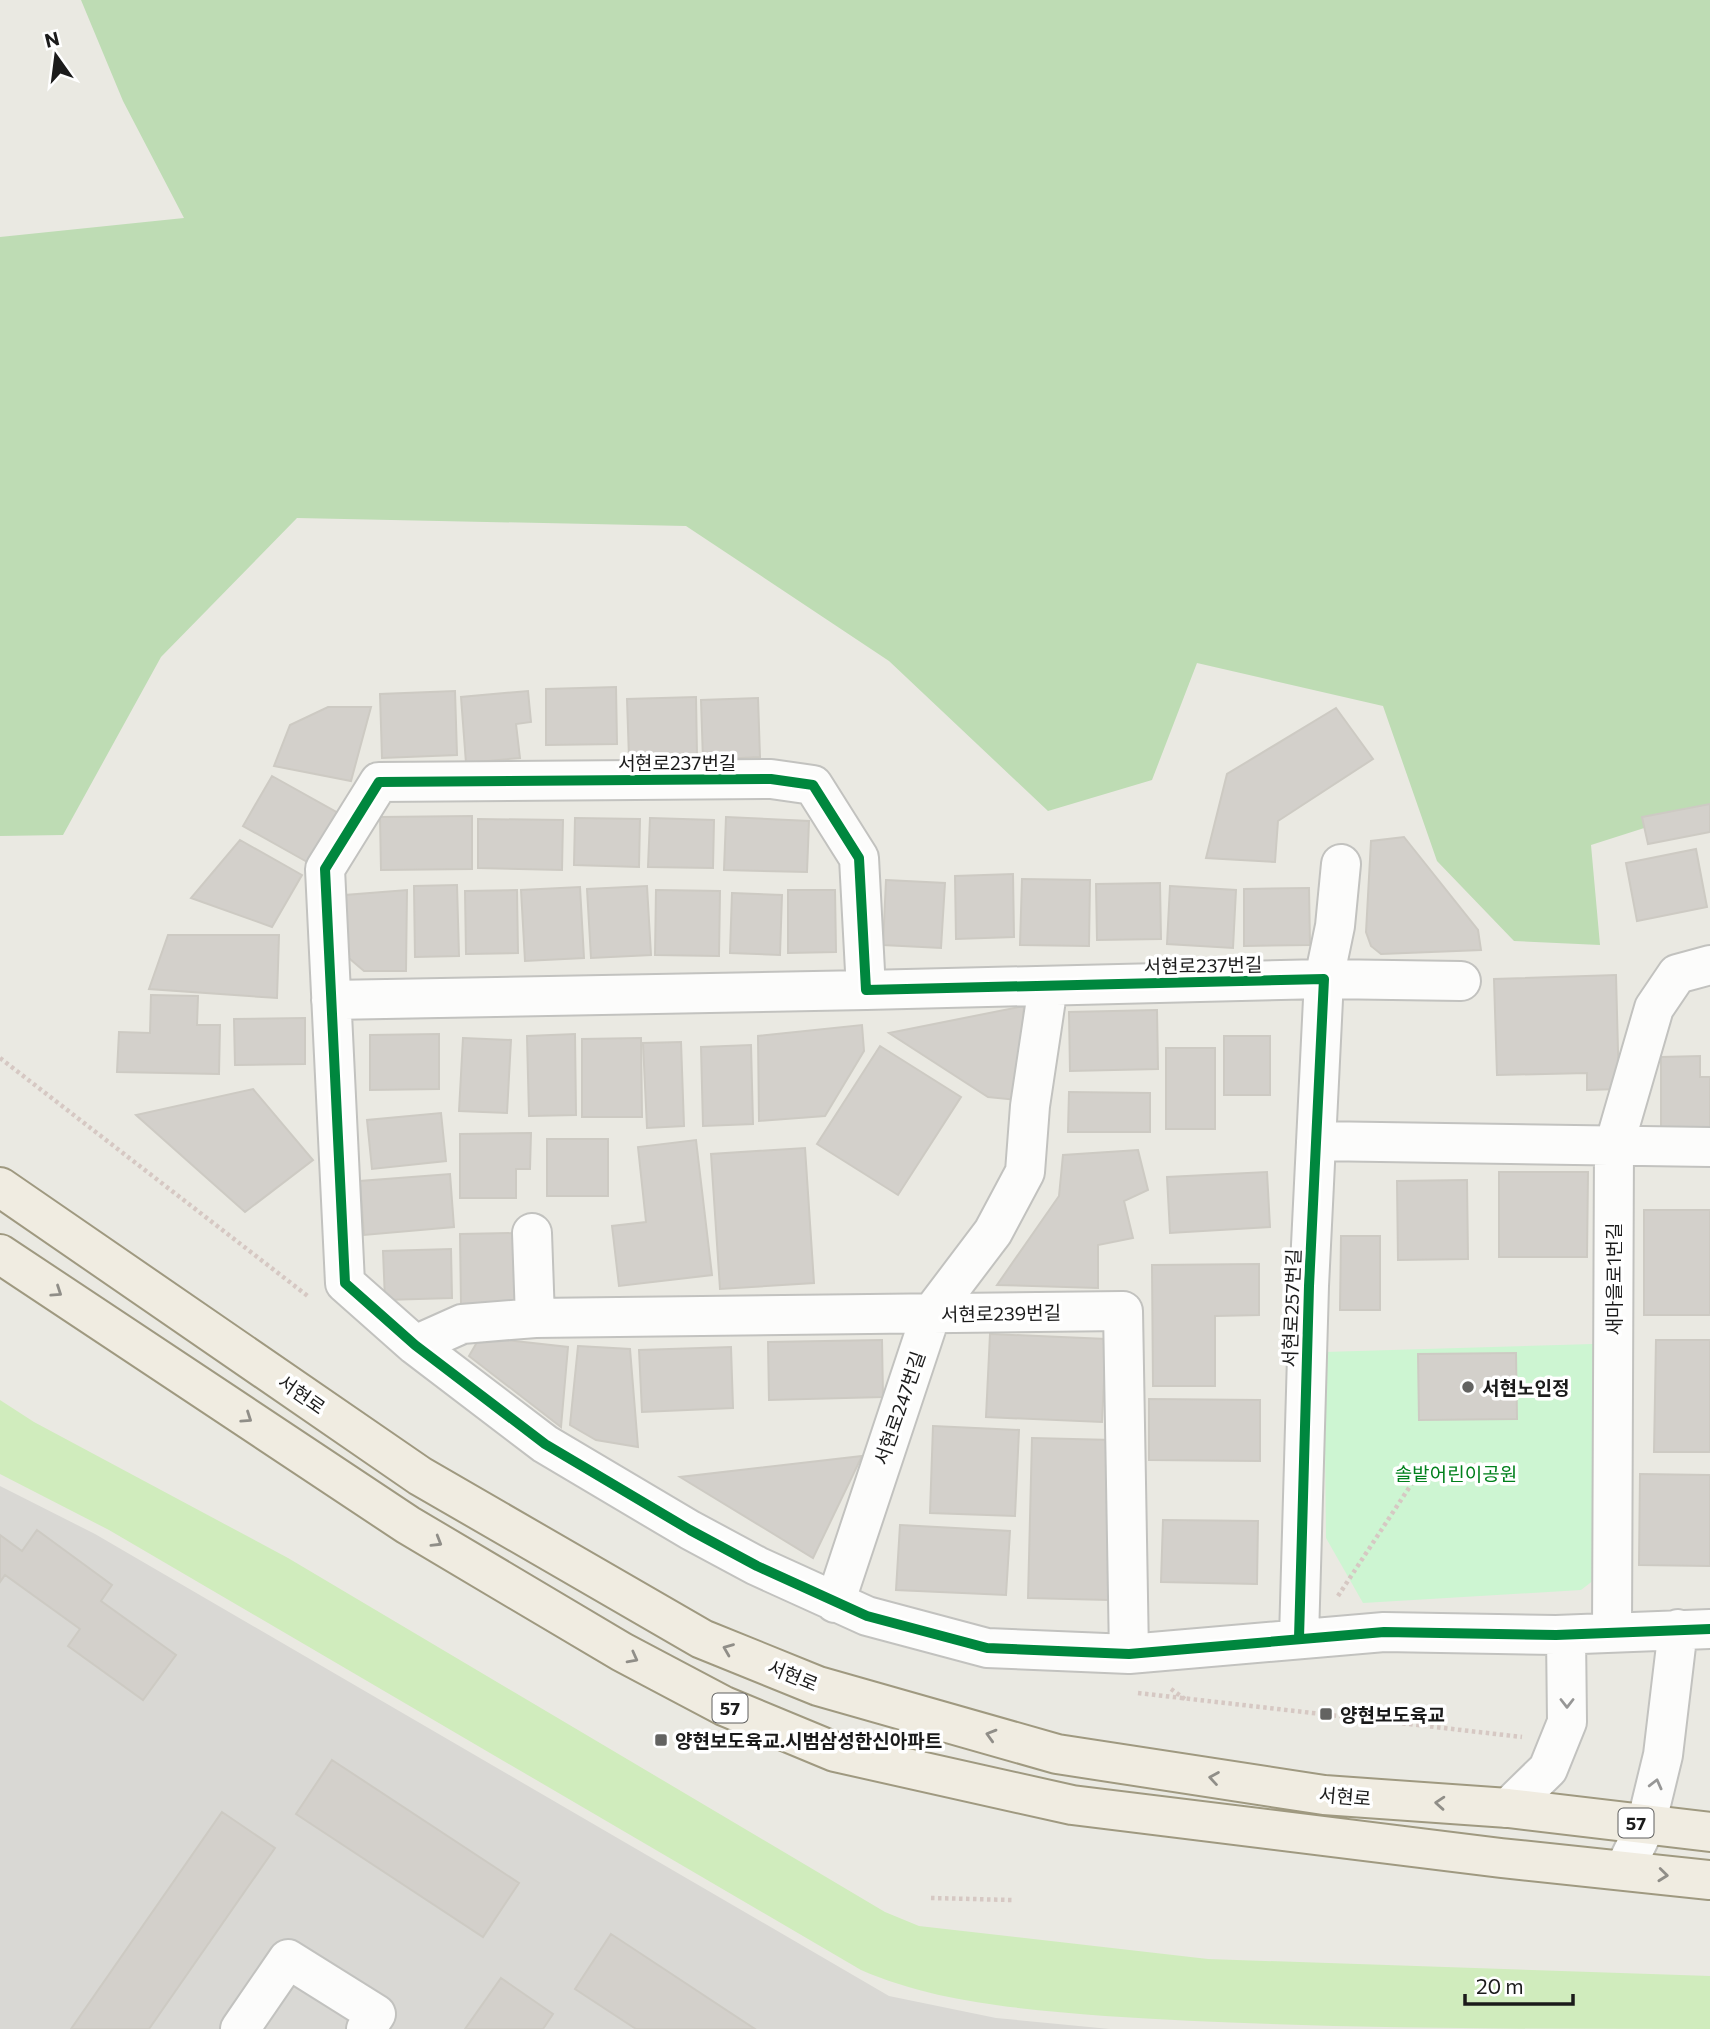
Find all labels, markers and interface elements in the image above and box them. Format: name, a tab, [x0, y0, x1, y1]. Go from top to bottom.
north arrow	[21, 21, 91, 91]
text: N	[42, 26, 61, 52]
street label: 서현로237번길	[618, 751, 736, 774]
street label: 서현로237번길	[1143, 952, 1263, 978]
street label: 새마을로1번길	[1602, 1222, 1625, 1336]
street label: 서현로257번길	[1277, 1248, 1305, 1368]
one-way arrow	[49, 1284, 62, 1296]
street label: 서현로239번길	[941, 1300, 1061, 1326]
street label: 서현로247번길	[869, 1348, 929, 1468]
street label: 서현로	[274, 1370, 330, 1418]
place label: 서현노인정	[1482, 1376, 1569, 1399]
marker: 서현노인정	[1460, 1379, 1476, 1395]
one-way arrow	[239, 1409, 252, 1422]
park label: 솔밭어린이공원	[1395, 1462, 1517, 1485]
one-way arrow	[430, 1534, 443, 1547]
one-way arrow	[723, 1644, 735, 1658]
one-way arrow	[626, 1649, 638, 1663]
street label: 서현로	[764, 1655, 822, 1695]
road number: 57	[712, 1694, 748, 1722]
one-way arrow	[1559, 1698, 1575, 1709]
place label: 양현보도육교	[1340, 1703, 1445, 1726]
marker: 양현보도육교	[1318, 1706, 1334, 1722]
place label: 양현보도육교.시범삼성한신아파트	[675, 1729, 942, 1752]
one-way arrow	[985, 1729, 997, 1743]
marker: 양현보도육교.시범삼성한신아파트	[653, 1732, 669, 1748]
one-way arrow	[1208, 1771, 1220, 1786]
one-way arrow	[1648, 1778, 1662, 1790]
street label: 서현로	[1318, 1782, 1372, 1810]
one-way arrow	[1434, 1796, 1445, 1811]
road number: 57	[1618, 1809, 1654, 1838]
one-way arrow	[1657, 1867, 1669, 1882]
scale bar	[1465, 1962, 1574, 2006]
text: 20 m	[1476, 1973, 1524, 1998]

